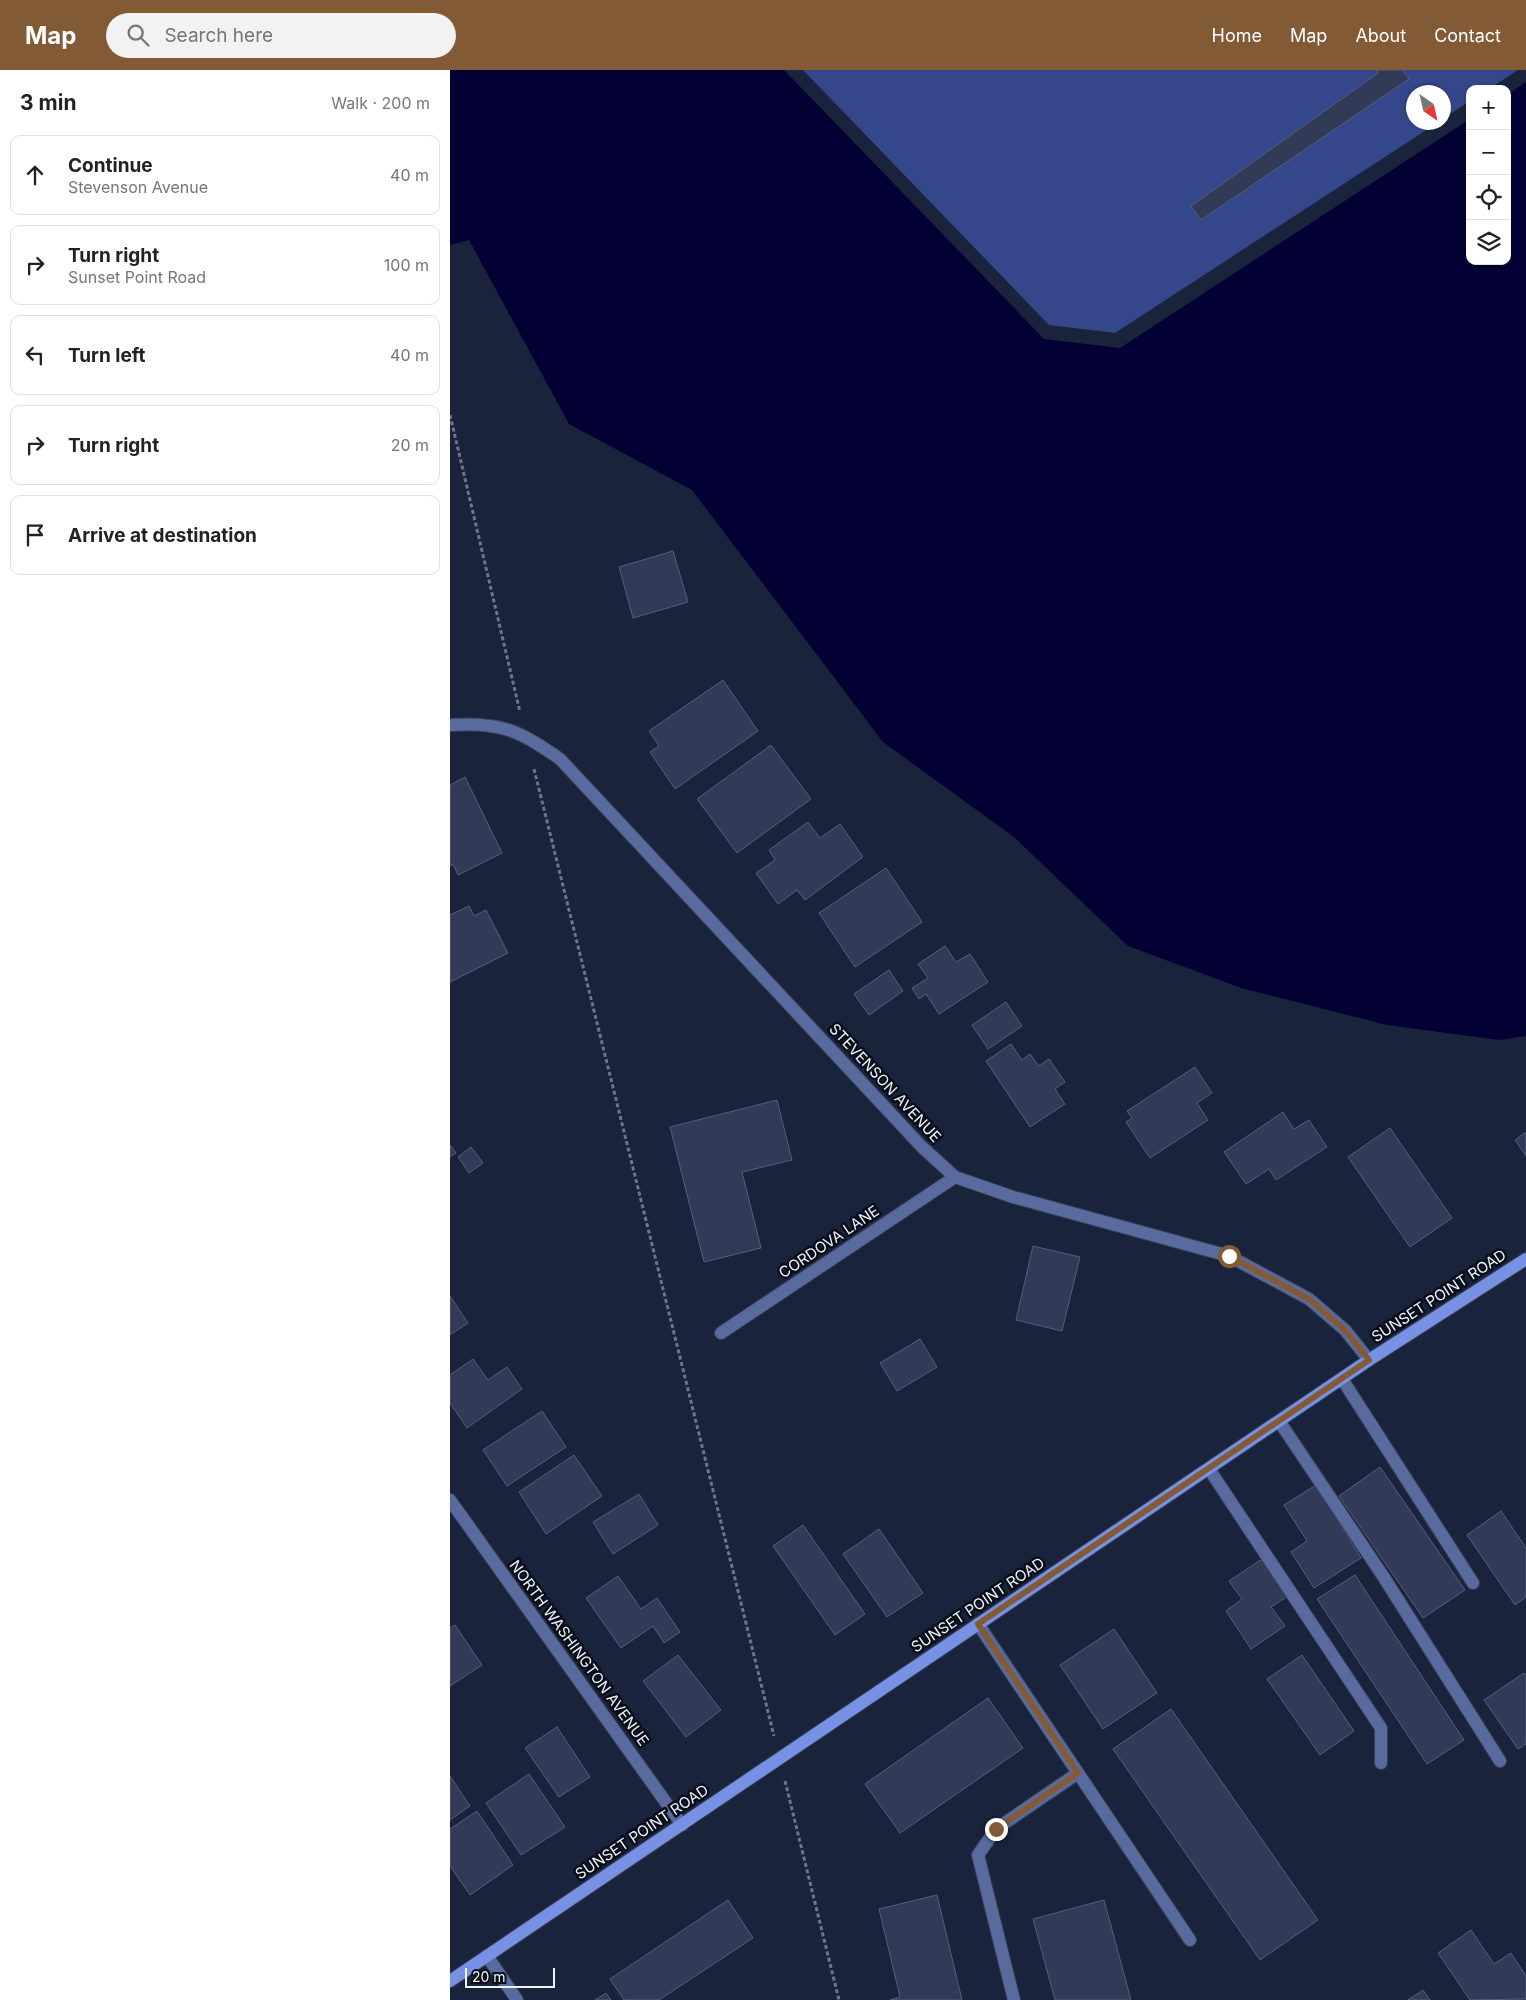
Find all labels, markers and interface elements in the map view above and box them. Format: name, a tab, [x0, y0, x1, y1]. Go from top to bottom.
search box	[106, 13, 456, 58]
text: Map	[25, 21, 76, 50]
icon: search	[124, 21, 152, 49]
text: Search here	[164, 24, 273, 47]
text: Home	[1212, 25, 1262, 46]
text: Map	[1290, 25, 1327, 46]
text: About	[1355, 25, 1406, 46]
text: Contact	[1434, 25, 1501, 46]
north arrow	[1406, 85, 1451, 130]
map controls	[1466, 85, 1511, 265]
button: +	[1466, 85, 1511, 130]
text: 3 min	[20, 90, 76, 115]
text: Walk · 200 m	[331, 93, 430, 113]
button: −	[1466, 130, 1511, 175]
text: Continue	[68, 154, 153, 177]
icon: ahead	[21, 161, 49, 189]
text: 40 m	[390, 165, 429, 185]
button: locate	[1466, 175, 1511, 220]
text: Stevenson Avenue	[68, 177, 208, 197]
button: layers	[1466, 220, 1511, 265]
text: Turn right	[68, 244, 159, 267]
icon: right	[21, 251, 49, 279]
text: 100 m	[384, 255, 429, 275]
text: Sunset Point Road	[68, 267, 206, 287]
icon: left	[21, 341, 49, 369]
text: Turn left	[68, 344, 146, 367]
text: 40 m	[390, 345, 429, 365]
icon: right	[21, 431, 49, 459]
text: Turn right	[68, 434, 159, 457]
text: 20 m	[391, 435, 429, 455]
icon: arrive	[21, 521, 49, 549]
text: Arrive at destination	[68, 524, 257, 547]
street label: STEVENSON AVENUE	[825, 1019, 945, 1146]
street label: CORDOVA LANE	[775, 1201, 882, 1282]
route start	[1218, 1245, 1241, 1268]
street label: SUNSET POINT ROAD	[1368, 1245, 1510, 1346]
street label: SUNSET POINT ROAD	[907, 1553, 1048, 1656]
street label: NORTH WASHINGTON AVENUE	[506, 1556, 653, 1749]
street label: SUNSET POINT ROAD	[571, 1780, 712, 1883]
route end	[985, 1818, 1008, 1841]
scale bar	[465, 1965, 555, 1988]
text: 20 m	[472, 1968, 506, 1985]

